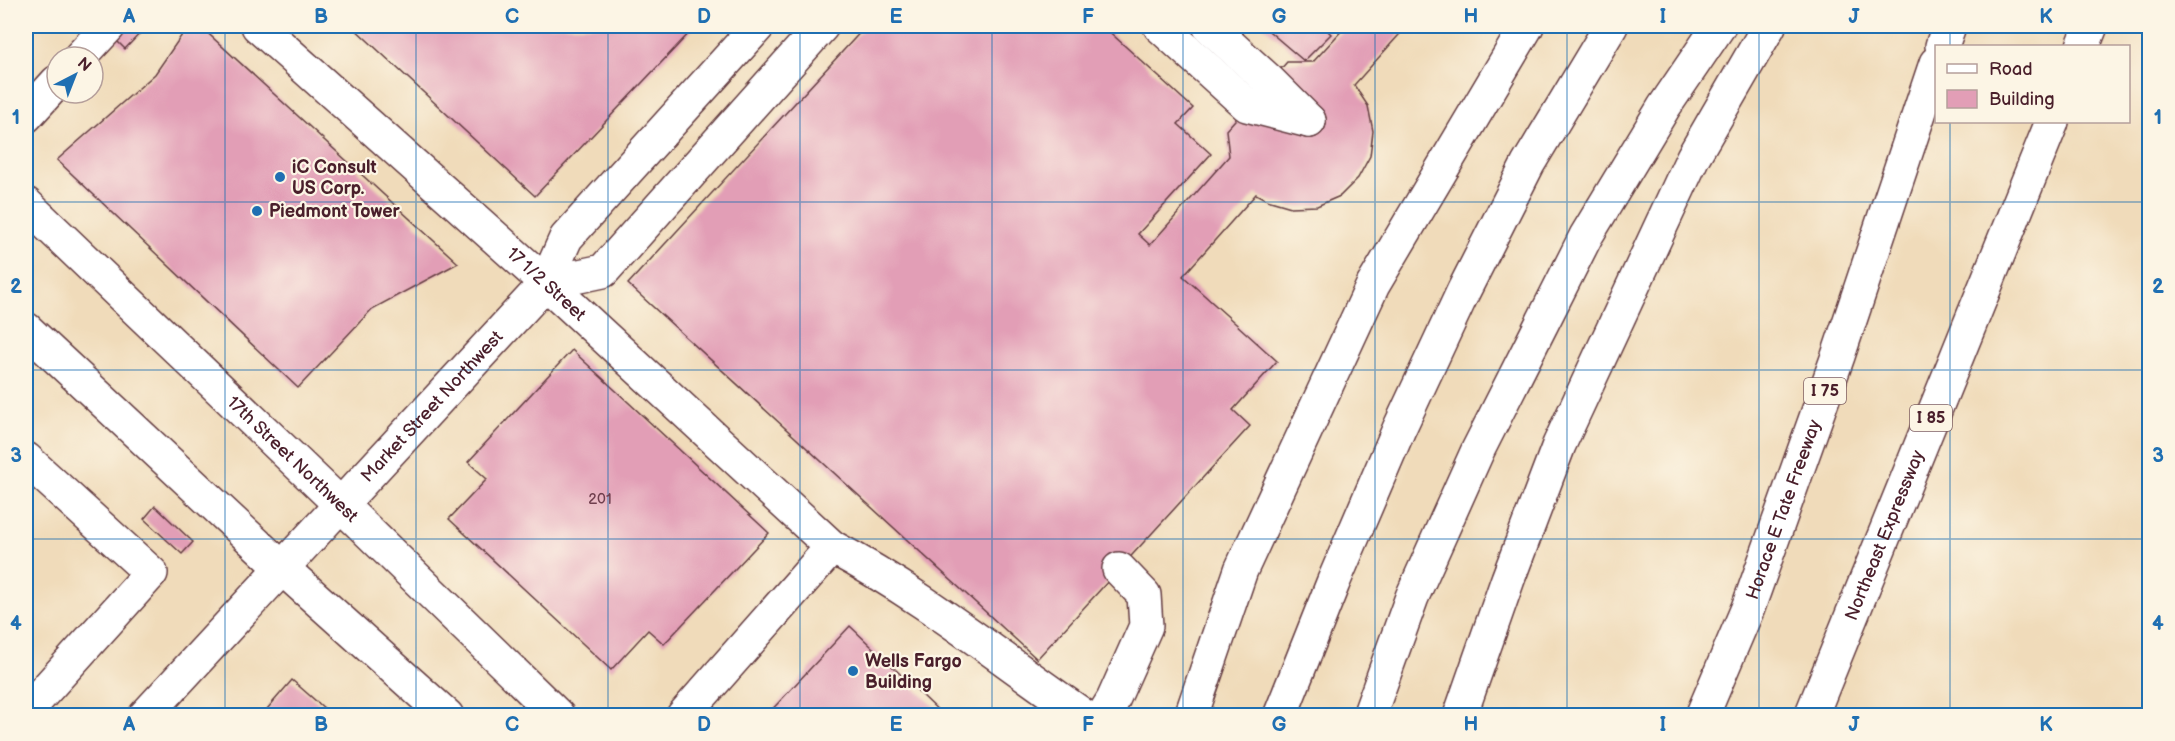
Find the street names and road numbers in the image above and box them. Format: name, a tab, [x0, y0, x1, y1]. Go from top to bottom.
street label: 17 1/2 Street	[503, 243, 591, 325]
street label: Market Street Northwest	[357, 326, 507, 486]
road number: I 75	[1804, 378, 1846, 404]
street label: 17th Street Northwest	[223, 392, 363, 527]
road number: I 85	[1910, 405, 1952, 431]
street label: Horace E Tate Freeway	[1741, 416, 1825, 602]
street label: Northeast Expressway	[1840, 446, 1929, 624]

